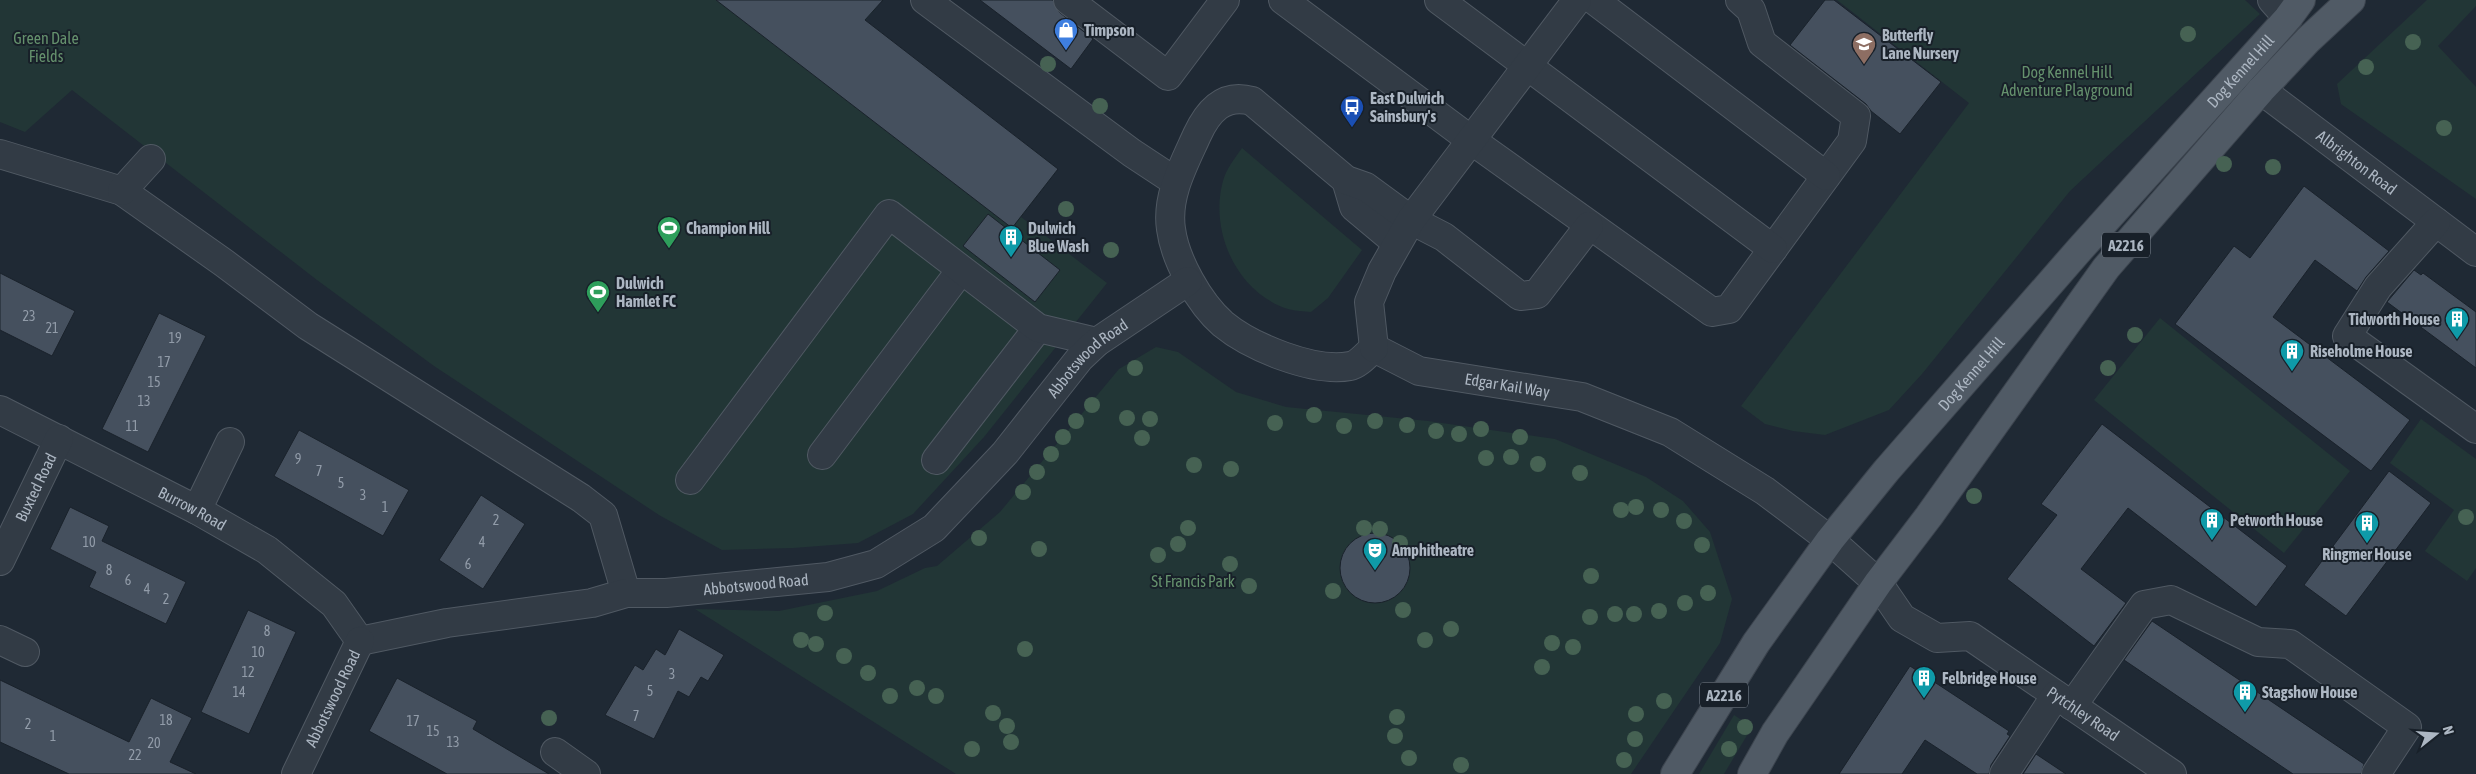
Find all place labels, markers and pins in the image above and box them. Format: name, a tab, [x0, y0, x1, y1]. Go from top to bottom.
shop icon: Timpson	[1053, 17, 1079, 51]
place label: Timpson	[1084, 21, 1135, 39]
place label: Butterfly Lane Nursery	[1882, 26, 1959, 62]
school or university icon: Butterfly Lane Nursery	[1851, 31, 1877, 65]
place label: East Dulwich Sainsbury's	[1370, 89, 1445, 125]
bus stop icon: East Dulwich Sainsbury's	[1339, 94, 1365, 128]
sports icon: Champion Hill	[656, 215, 682, 249]
place label: Champion Hill	[686, 219, 771, 237]
place label: Dulwich Blue Wash	[1028, 219, 1089, 255]
building icon: Dulwich Blue Wash	[998, 224, 1024, 258]
place label: Dulwich Hamlet FC	[616, 274, 677, 310]
sports icon: Dulwich Hamlet FC	[585, 279, 611, 313]
building icon: Tidworth House	[2444, 306, 2470, 340]
place label: Tidworth House	[2349, 310, 2440, 328]
building icon: Riseholme House	[2279, 338, 2305, 372]
place label: Riseholme House	[2310, 342, 2413, 360]
building icon: Petworth House	[2199, 507, 2225, 541]
building icon: Ringmer House	[2354, 510, 2380, 544]
place label: Petworth House	[2230, 511, 2323, 529]
theatre icon: Amphitheatre	[1362, 537, 1388, 571]
place label: Amphitheatre	[1391, 541, 1474, 559]
place label: Ringmer House	[2322, 545, 2412, 563]
building icon: Felbridge House	[1911, 665, 1937, 699]
place label: Felbridge House	[1942, 669, 2037, 687]
building icon: Stagshow House	[2232, 679, 2258, 713]
place label: Stagshow House	[2262, 683, 2358, 701]

